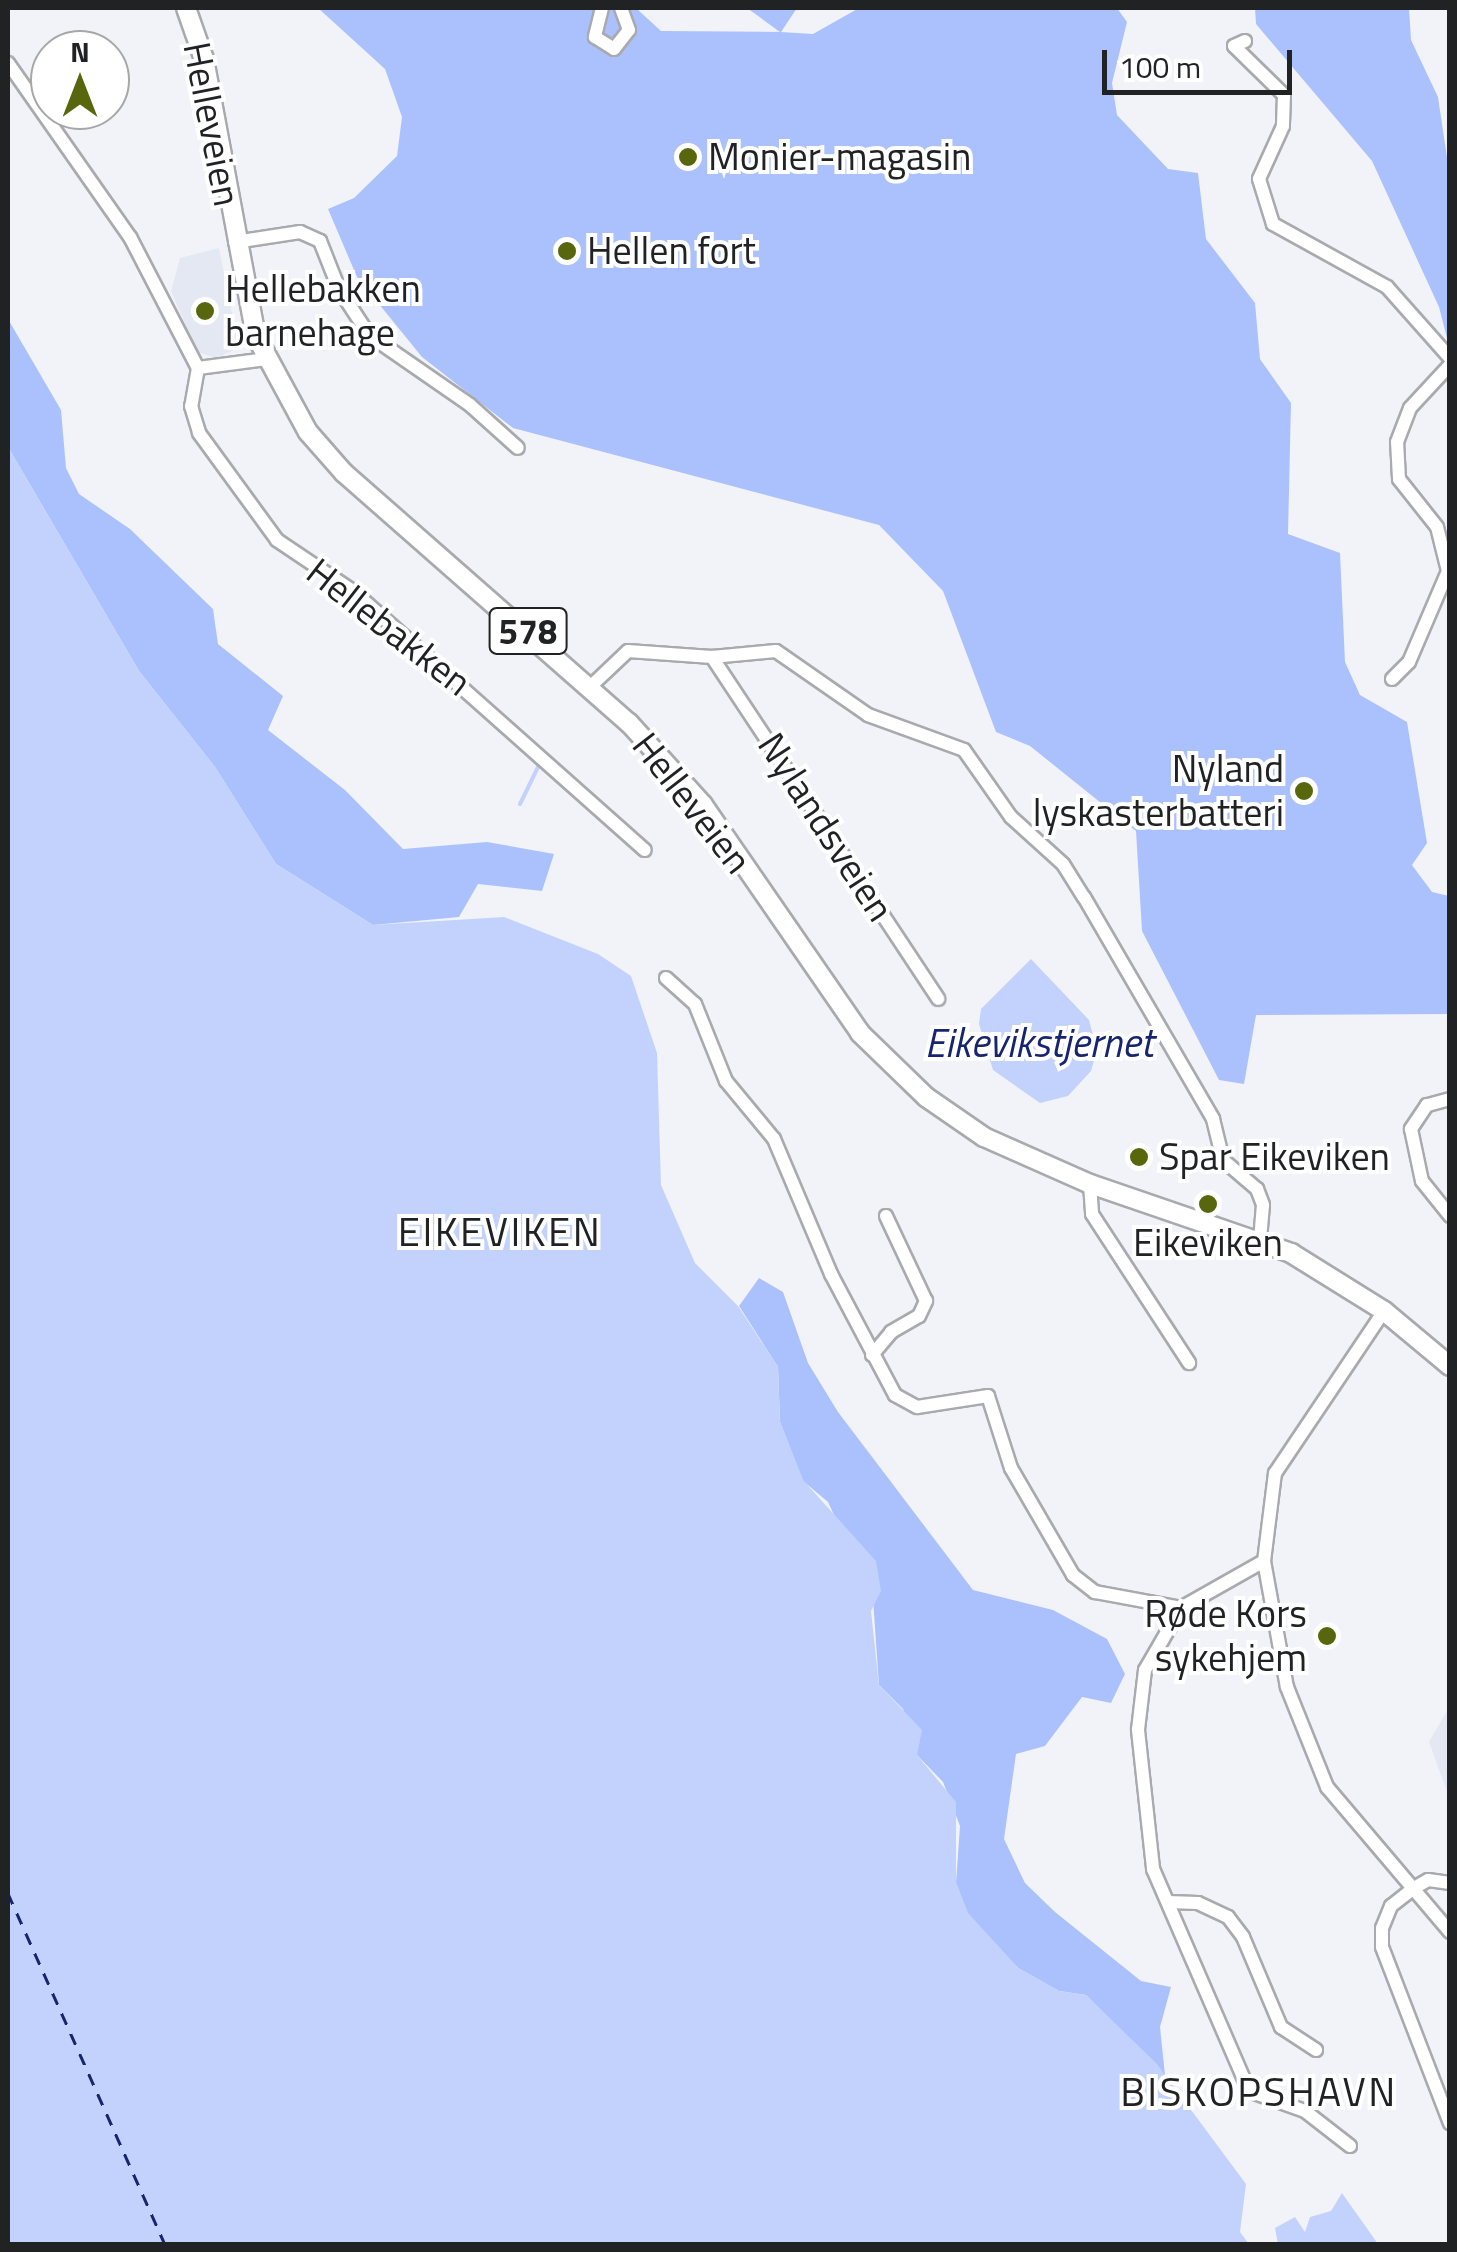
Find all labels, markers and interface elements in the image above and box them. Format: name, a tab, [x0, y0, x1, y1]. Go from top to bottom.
north arrow	[30, 30, 130, 130]
text: N	[70, 30, 90, 73]
scale bar	[1107, 30, 1297, 92]
street label: Helleveien	[174, 38, 250, 210]
text: 100 m	[1119, 44, 1201, 90]
place label: Monier-magasin	[708, 134, 972, 180]
marker: Monier-magasin	[677, 146, 699, 168]
place label: Hellen fort	[587, 228, 756, 274]
marker: Hellen fort	[556, 240, 578, 262]
place label: Hellebakken barnehage	[225, 266, 421, 356]
marker: Hellebakken barnehage	[194, 300, 216, 322]
street label: Hellebakken	[298, 549, 480, 705]
road number: 578	[488, 601, 568, 661]
street label: Helleveien	[623, 724, 761, 882]
street label: Nylandsveien	[748, 725, 904, 929]
place label: Nyland lyskasterbatteri	[1033, 746, 1284, 836]
marker: Nyland lyskasterbatteri	[1293, 780, 1315, 802]
water label: Eikevikstjernet	[925, 1019, 1153, 1067]
place label: Spar Eikeviken	[1159, 1134, 1390, 1180]
marker: Spar Eikeviken	[1128, 1146, 1150, 1168]
marker: Eikeviken	[1197, 1193, 1219, 1215]
district label: EIKEVIKEN	[398, 1208, 602, 1256]
place label: Eikeviken	[1133, 1220, 1283, 1266]
place label: Røde Kors sykehjem	[1144, 1591, 1307, 1680]
marker: Røde Kors sykehjem	[1316, 1625, 1338, 1647]
district label: BISKOPSHAVN	[1120, 2068, 1398, 2116]

